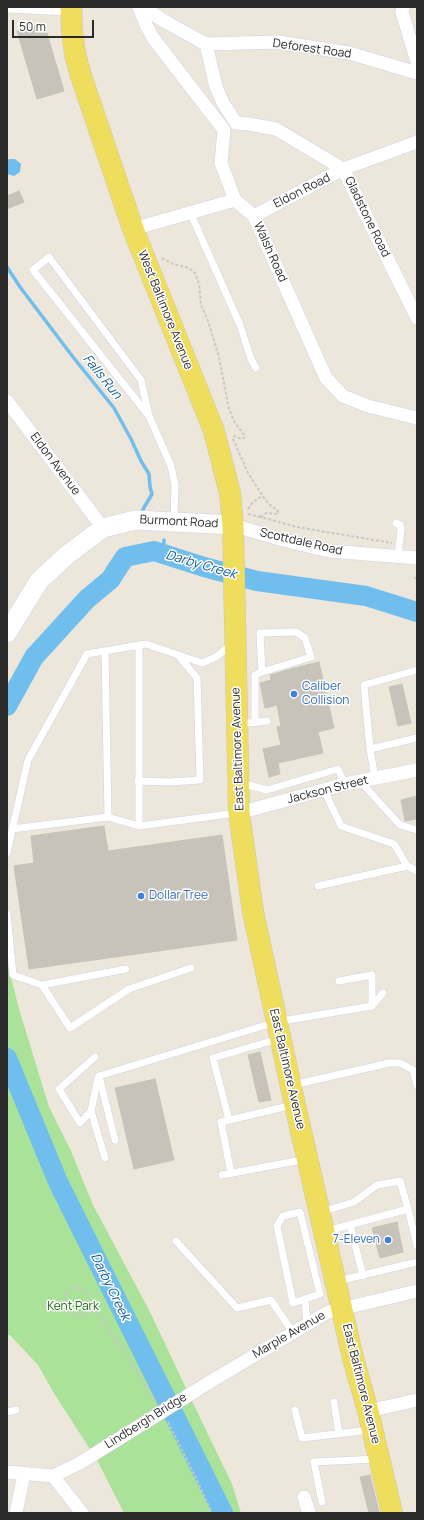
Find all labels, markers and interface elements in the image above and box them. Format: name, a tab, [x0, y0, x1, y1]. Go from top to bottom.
scale bar	[14, 12, 96, 38]
text: 50 m	[19, 18, 46, 35]
street label: Deforest Road	[272, 36, 352, 62]
street label: Eldon Road	[271, 171, 333, 211]
street label: Gladstone Road	[341, 174, 393, 260]
street label: Walsh Road	[250, 220, 290, 284]
street label: West Baltimore Avenue	[134, 248, 196, 372]
water label: Falls Run	[79, 352, 125, 402]
street label: Eldon Avenue	[27, 430, 83, 498]
street label: Burmont Road	[139, 513, 219, 531]
street label: Scottdale Road	[258, 526, 344, 558]
water label: Darby Creek	[164, 547, 238, 583]
place label: Caliber Collision	[302, 680, 349, 708]
street label: East Baltimore Avenue	[229, 687, 247, 811]
marker: Caliber Collision	[289, 689, 299, 699]
street label: Jackson Street	[286, 773, 370, 807]
place label: Dollar Tree	[149, 889, 208, 903]
marker: Dollar Tree	[136, 891, 146, 901]
street label: East Baltimore Avenue	[266, 1007, 308, 1131]
place label: 7-Eleven	[333, 1233, 380, 1247]
marker: 7-Eleven	[383, 1235, 393, 1245]
water label: Darby Creek	[87, 1251, 133, 1323]
park label: Kent Park	[47, 1300, 99, 1314]
street label: Marple Avenue	[250, 1308, 328, 1362]
street label: East Baltimore Avenue	[339, 1322, 383, 1446]
street label: Lindbergh Bridge	[102, 1390, 190, 1452]

